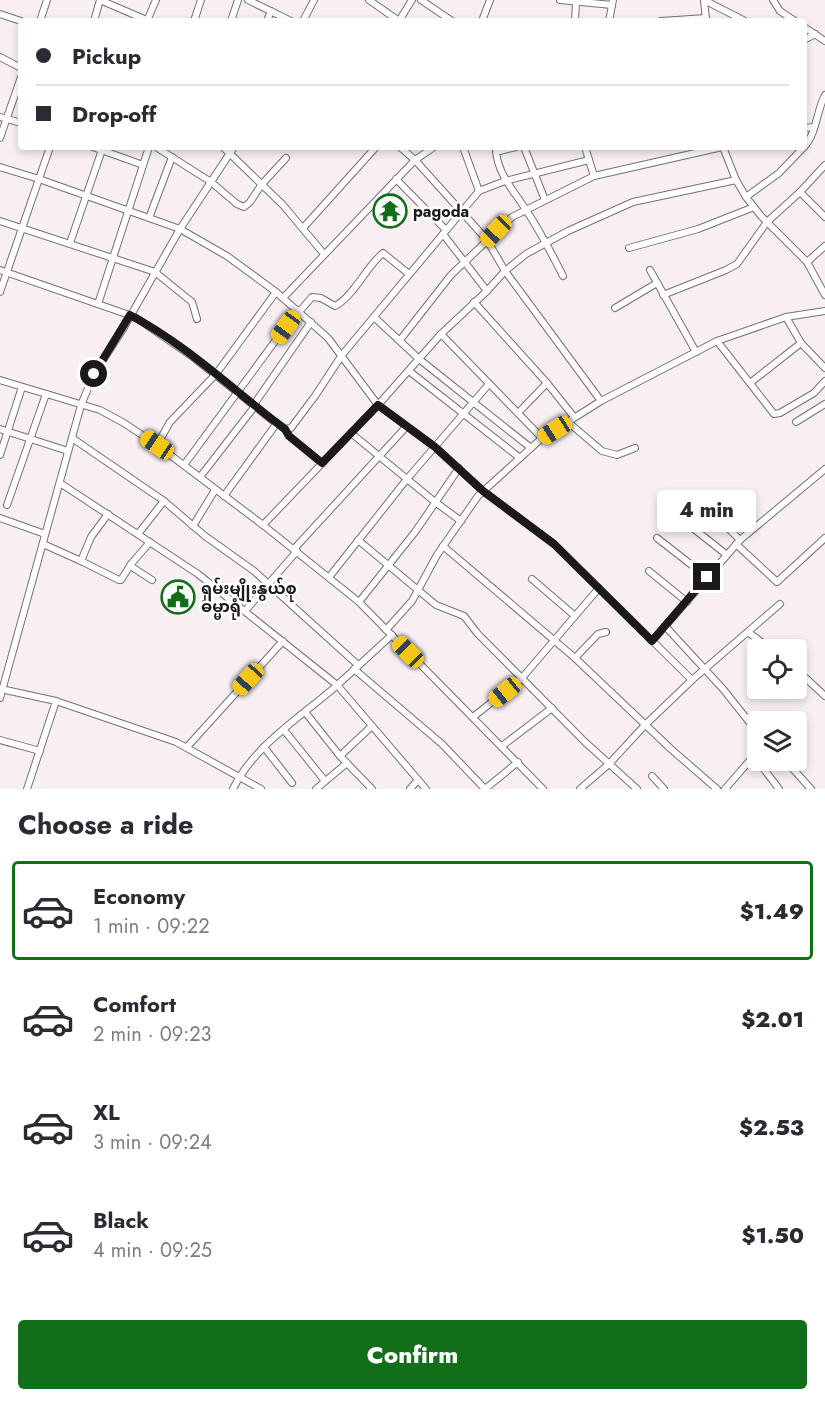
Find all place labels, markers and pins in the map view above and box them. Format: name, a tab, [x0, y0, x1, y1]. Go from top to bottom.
temple icon: pagoda	[372, 193, 408, 229]
place label: pagoda	[413, 200, 469, 223]
place label: ရှမ်းမျိုးနွယ်စု ဓမ္မာရုံ	[201, 577, 297, 620]
public building icon: ရှမ်းမျိုးနွယ်စု ဓမ္မာရုံ	[160, 579, 196, 615]

